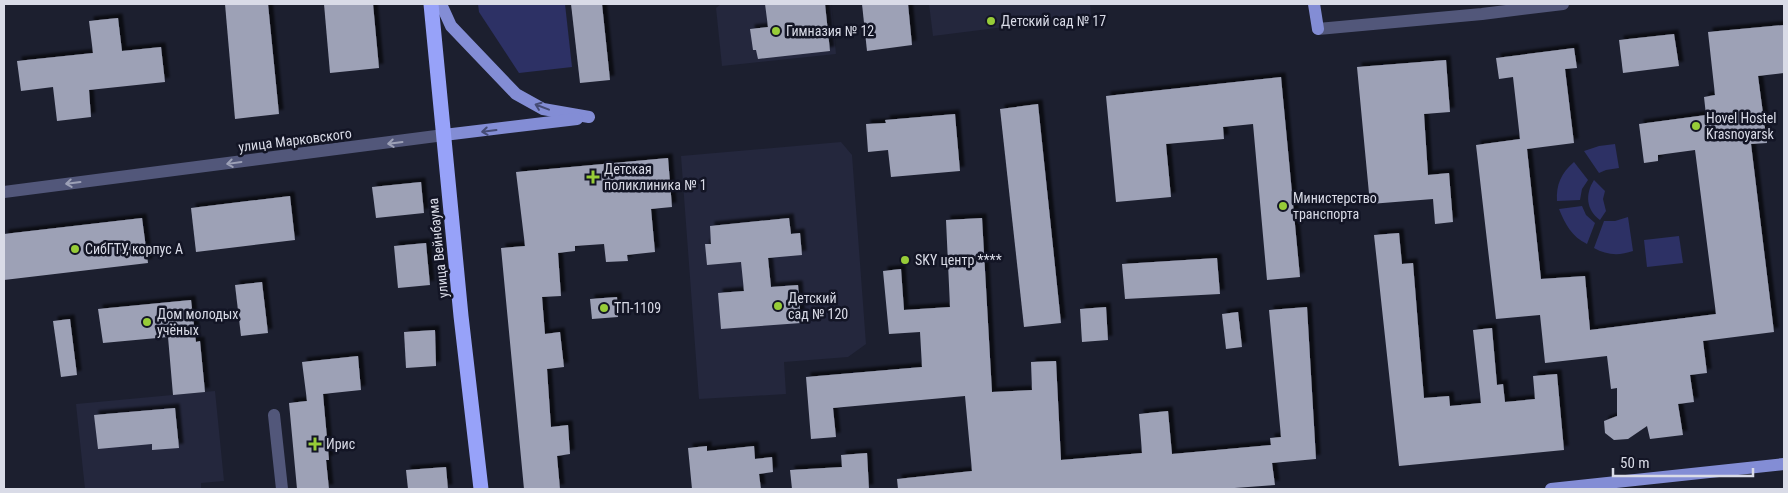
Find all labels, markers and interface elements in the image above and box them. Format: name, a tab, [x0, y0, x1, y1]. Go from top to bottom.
place label: Детский сад № 17	[1001, 13, 1106, 29]
marker: Детский сад № 17	[985, 15, 997, 27]
place label: Гимназия № 12	[786, 23, 874, 39]
marker: Гимназия № 12	[770, 25, 782, 37]
one-way arrow	[535, 102, 550, 111]
place label: Hovel Hostel Krasnoyarsk	[1706, 110, 1777, 142]
marker: Hovel Hostel Krasnoyarsk	[1690, 120, 1702, 132]
street label: улица Марковского	[237, 125, 353, 155]
one-way arrow	[481, 126, 497, 136]
one-way arrow	[388, 138, 404, 148]
one-way arrow	[227, 158, 243, 168]
place label: Детская поликлиника № 1	[604, 161, 707, 193]
marker: Детская поликлиника № 1	[586, 170, 600, 184]
one-way arrow	[65, 178, 81, 188]
place label: Министерство транспорта	[1293, 190, 1377, 222]
street label: улица Вейнбаума	[425, 197, 451, 299]
marker: Министерство транспорта	[1277, 200, 1289, 212]
place label: СибГТУ, корпус А	[85, 241, 183, 257]
marker: СибГТУ, корпус А	[69, 243, 81, 255]
place label: SKY центр ****	[915, 252, 1002, 268]
marker: SKY центр ****	[899, 254, 911, 266]
place label: Детский сад № 120	[788, 290, 848, 322]
place label: ТП-1109	[614, 300, 661, 316]
marker: Детский сад № 120	[772, 300, 784, 312]
marker: ТП-1109	[598, 302, 610, 314]
place label: Дом молодых учёных	[157, 306, 238, 338]
marker: Дом молодых учёных	[141, 316, 153, 328]
place label: Ирис	[326, 436, 355, 452]
marker: Ирис	[308, 437, 322, 451]
scale bar	[1613, 446, 1753, 478]
text: 50 m	[1620, 454, 1650, 472]

